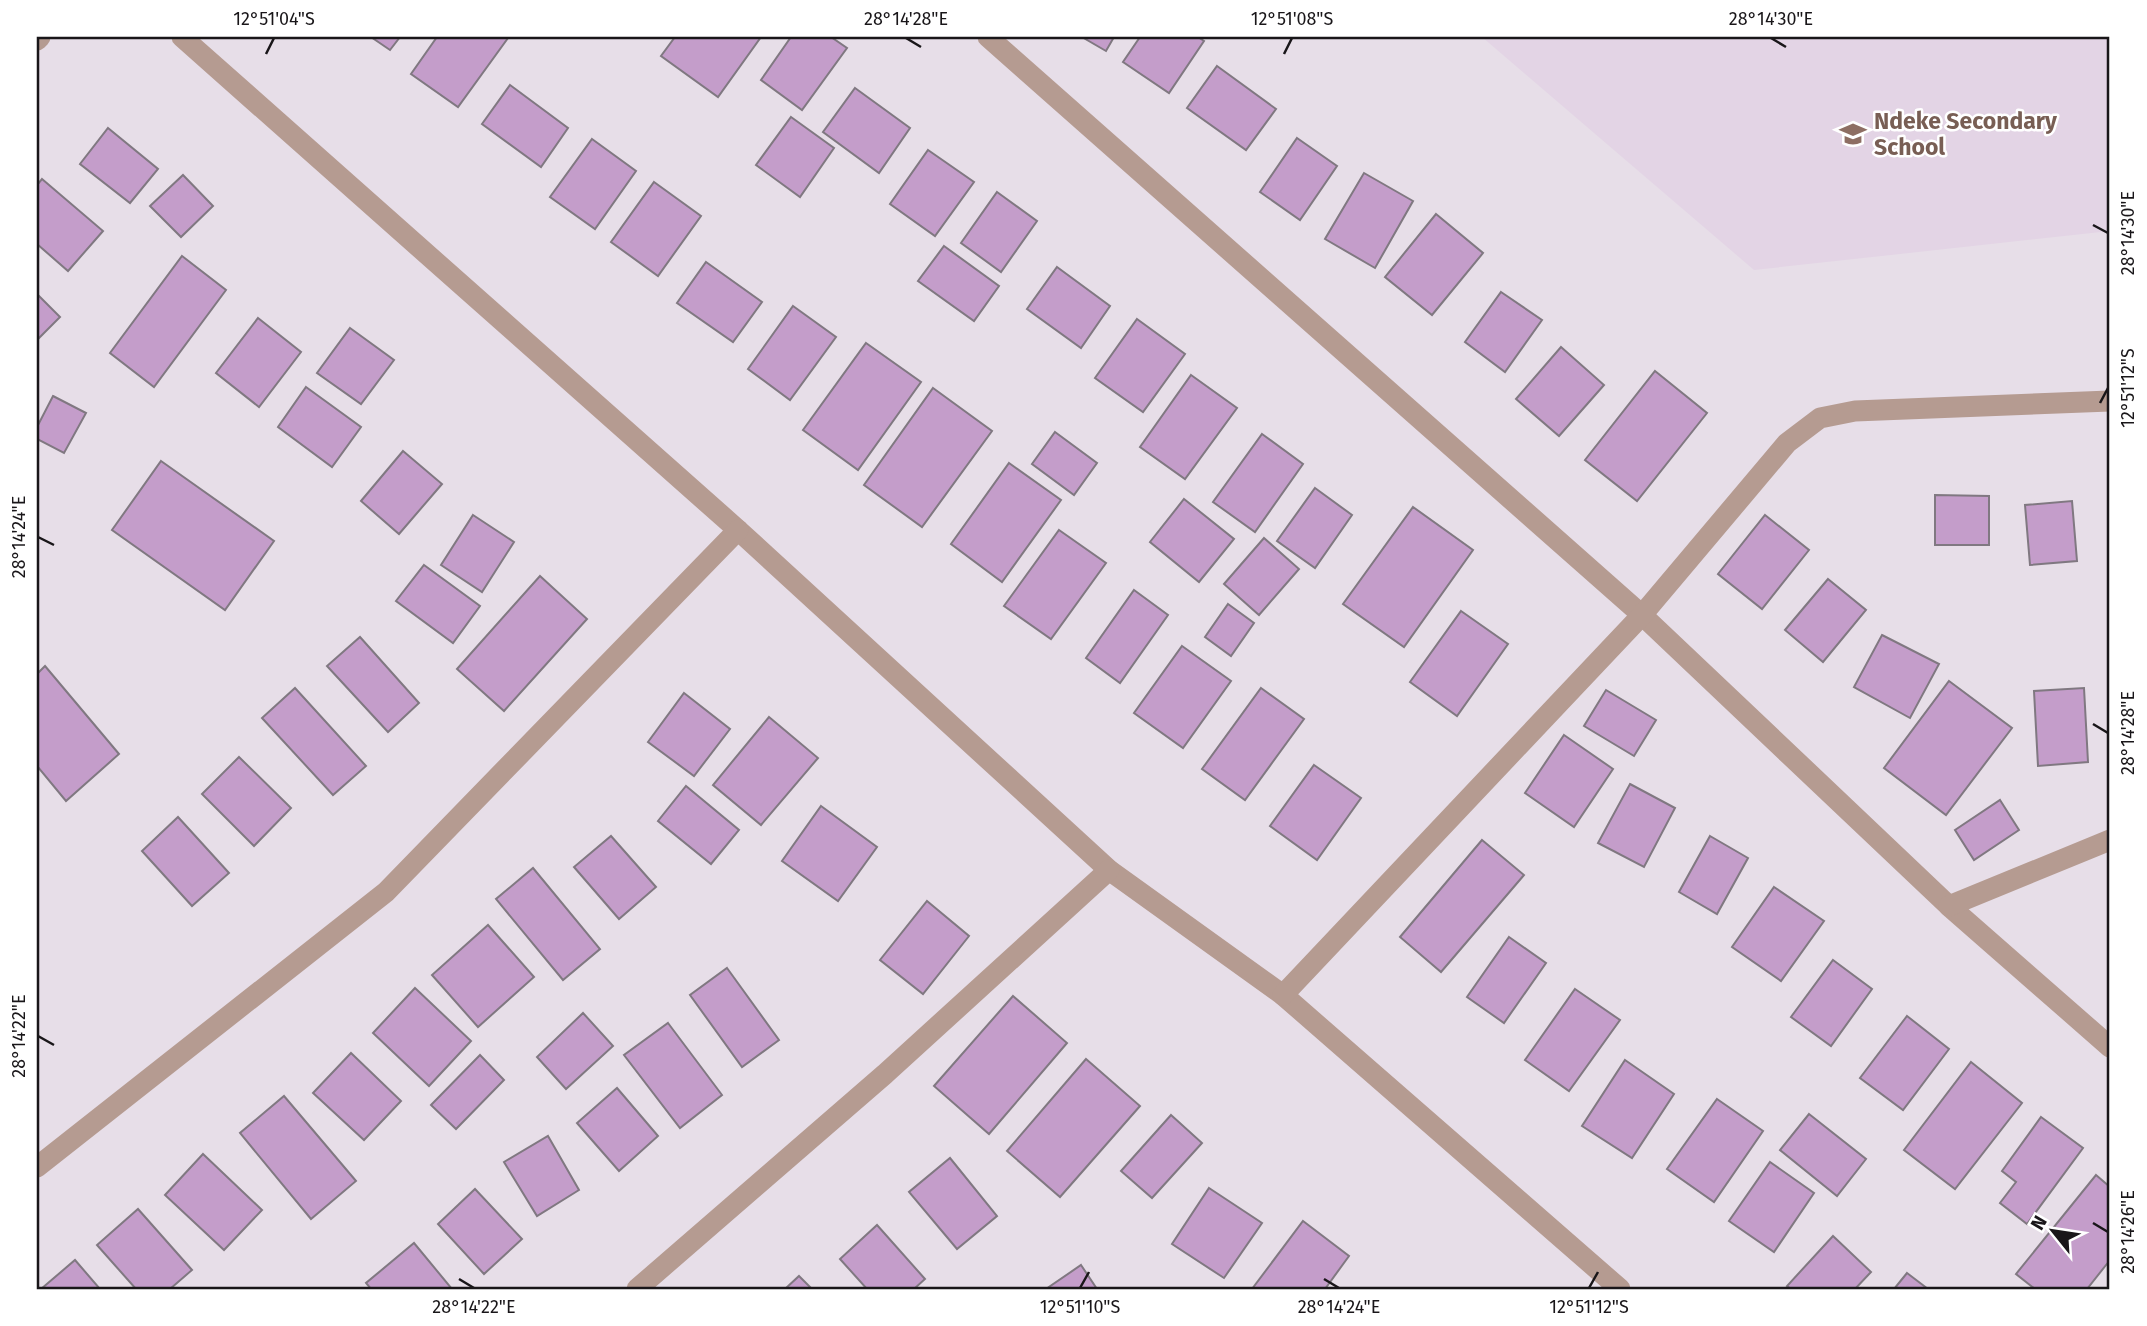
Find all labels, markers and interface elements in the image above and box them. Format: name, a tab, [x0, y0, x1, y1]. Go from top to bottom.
text: 12°51'04"S	[233, 8, 315, 30]
text: 28°14'28"E	[864, 8, 948, 30]
text: 12°51'08"S	[1251, 8, 1333, 30]
text: 28°14'30"E	[1729, 8, 1813, 30]
place label: Ndeke Secondary School	[1874, 107, 2058, 161]
school or university icon: Ndeke Secondary School	[1838, 119, 1868, 149]
text: 28°14'30"E	[2117, 191, 2139, 275]
text: 12°51'12"S	[2117, 348, 2139, 428]
text: 28°14'24"E	[8, 496, 30, 578]
text: 28°14'28"E	[2117, 691, 2139, 775]
text: 28°14'22"E	[8, 994, 30, 1078]
text: 28°14'26"E	[2117, 1190, 2139, 1274]
north arrow	[2018, 1196, 2088, 1266]
text: N	[2026, 1212, 2052, 1234]
text: 28°14'22"E	[432, 1296, 516, 1318]
text: 12°51'10"S	[1040, 1296, 1120, 1318]
text: 28°14'24"E	[1298, 1296, 1380, 1318]
text: 12°51'12"S	[1549, 1296, 1629, 1318]

